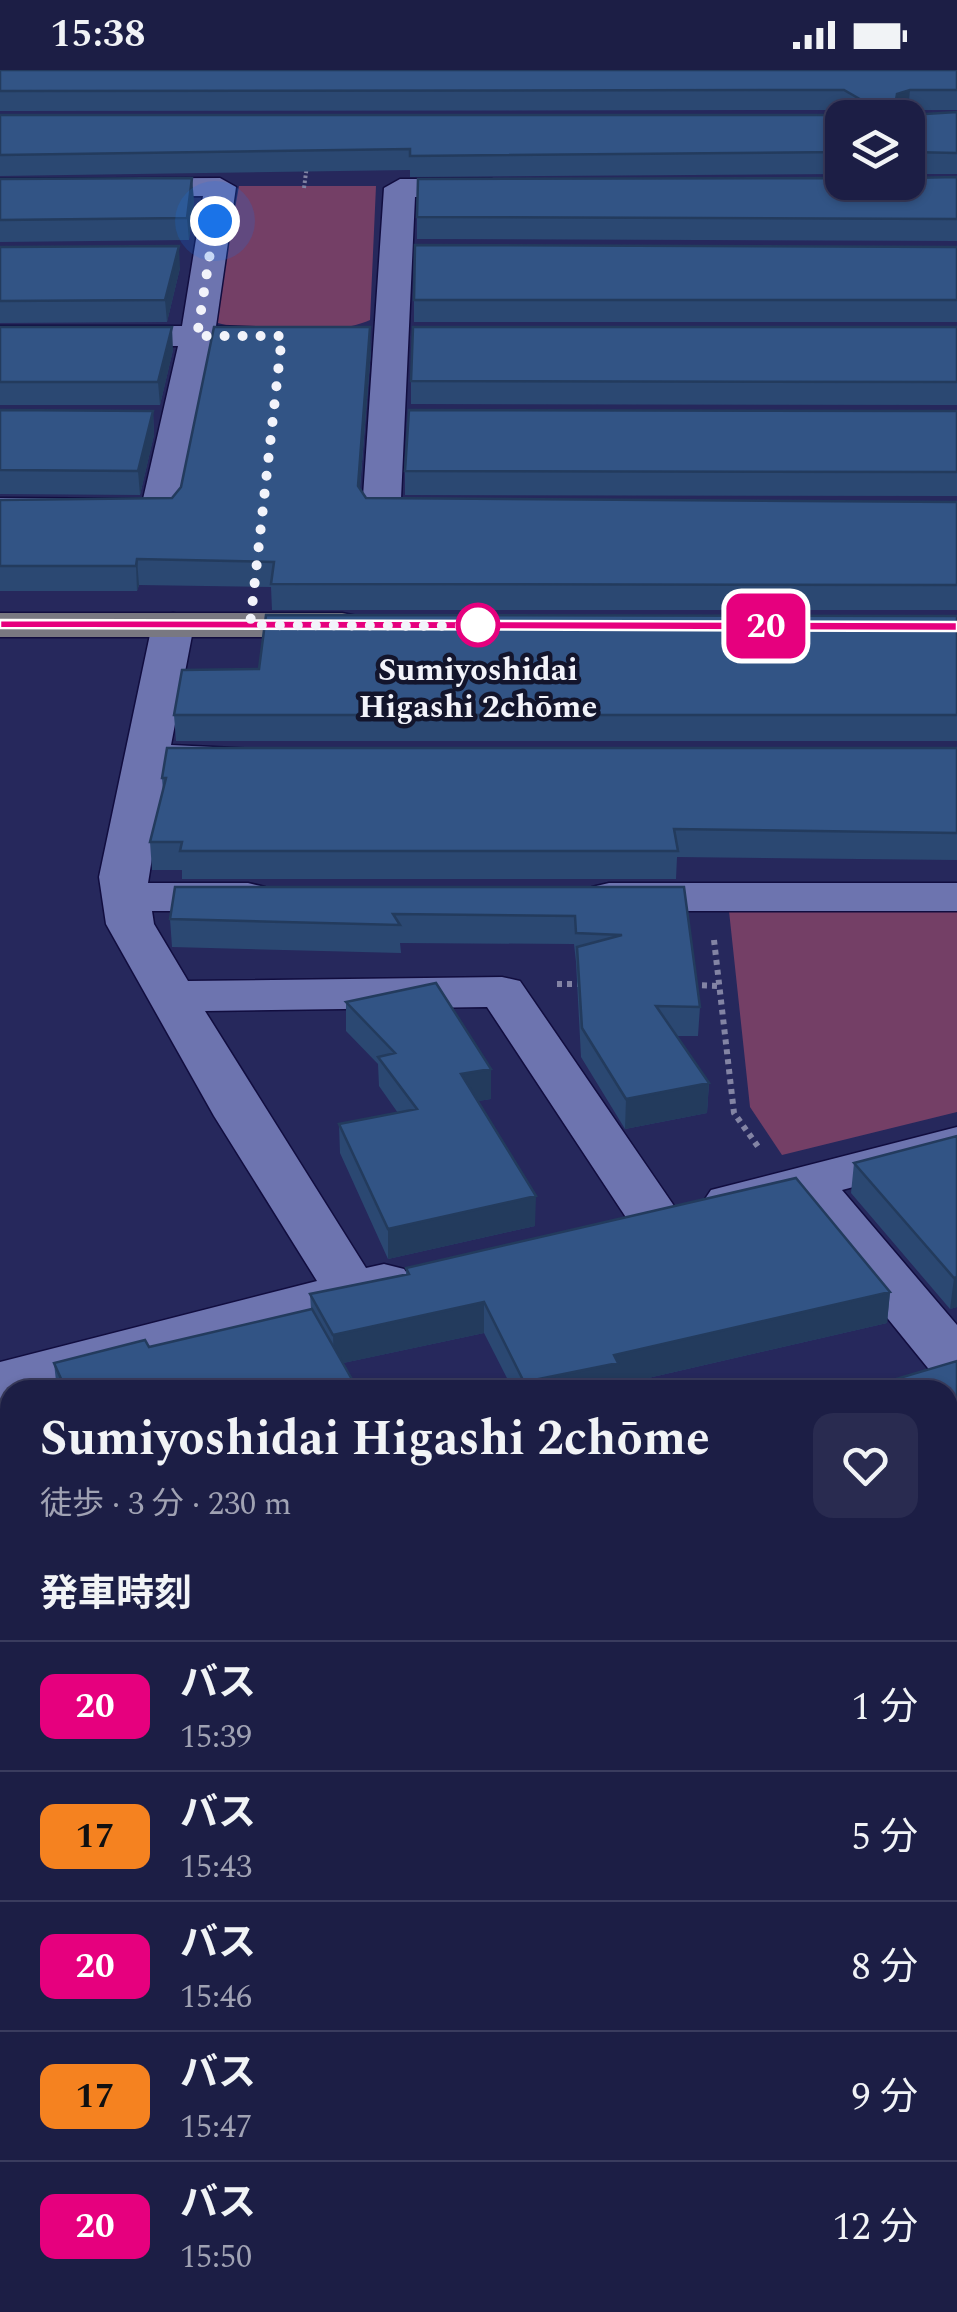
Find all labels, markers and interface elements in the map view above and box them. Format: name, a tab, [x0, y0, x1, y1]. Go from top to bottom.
text: 15:38	[50, 6, 145, 64]
map controls	[825, 100, 925, 200]
button: layers	[825, 100, 925, 200]
your location	[190, 196, 240, 246]
line badge: 20	[721, 594, 811, 658]
text: 20	[746, 600, 786, 653]
marker: Sumiyoshidai Higashi 2chōme	[457, 604, 499, 646]
place label: Sumiyoshidai Higashi 2chōme	[359, 646, 597, 732]
text: Sumiyoshidai Higashi 2chōme	[40, 1403, 710, 1476]
button: heart	[813, 1413, 918, 1518]
text: 徒歩 · 3 分 · 230 m	[40, 1480, 292, 1529]
text: 発車時刻	[40, 1566, 192, 1624]
text: バス	[180, 1655, 256, 1713]
text: 1 分	[851, 1679, 918, 1737]
text: 20	[75, 1680, 115, 1733]
text: 15:39	[180, 1713, 252, 1762]
text: バス	[180, 1785, 256, 1843]
text: 5 分	[851, 1809, 918, 1867]
text: 17	[75, 1810, 115, 1863]
text: 15:43	[180, 1843, 252, 1892]
text: バス	[180, 1915, 256, 1973]
text: 8 分	[851, 1939, 918, 1997]
text: 20	[75, 1940, 115, 1993]
text: 15:46	[180, 1973, 252, 2022]
text: バス	[180, 2045, 256, 2103]
text: 9 分	[851, 2069, 918, 2127]
text: 17	[75, 2070, 115, 2123]
text: 15:47	[180, 2103, 252, 2152]
text: バス	[180, 2175, 256, 2233]
text: 12 分	[832, 2199, 918, 2257]
text: 20	[75, 2200, 115, 2253]
text: 15:50	[180, 2233, 252, 2282]

